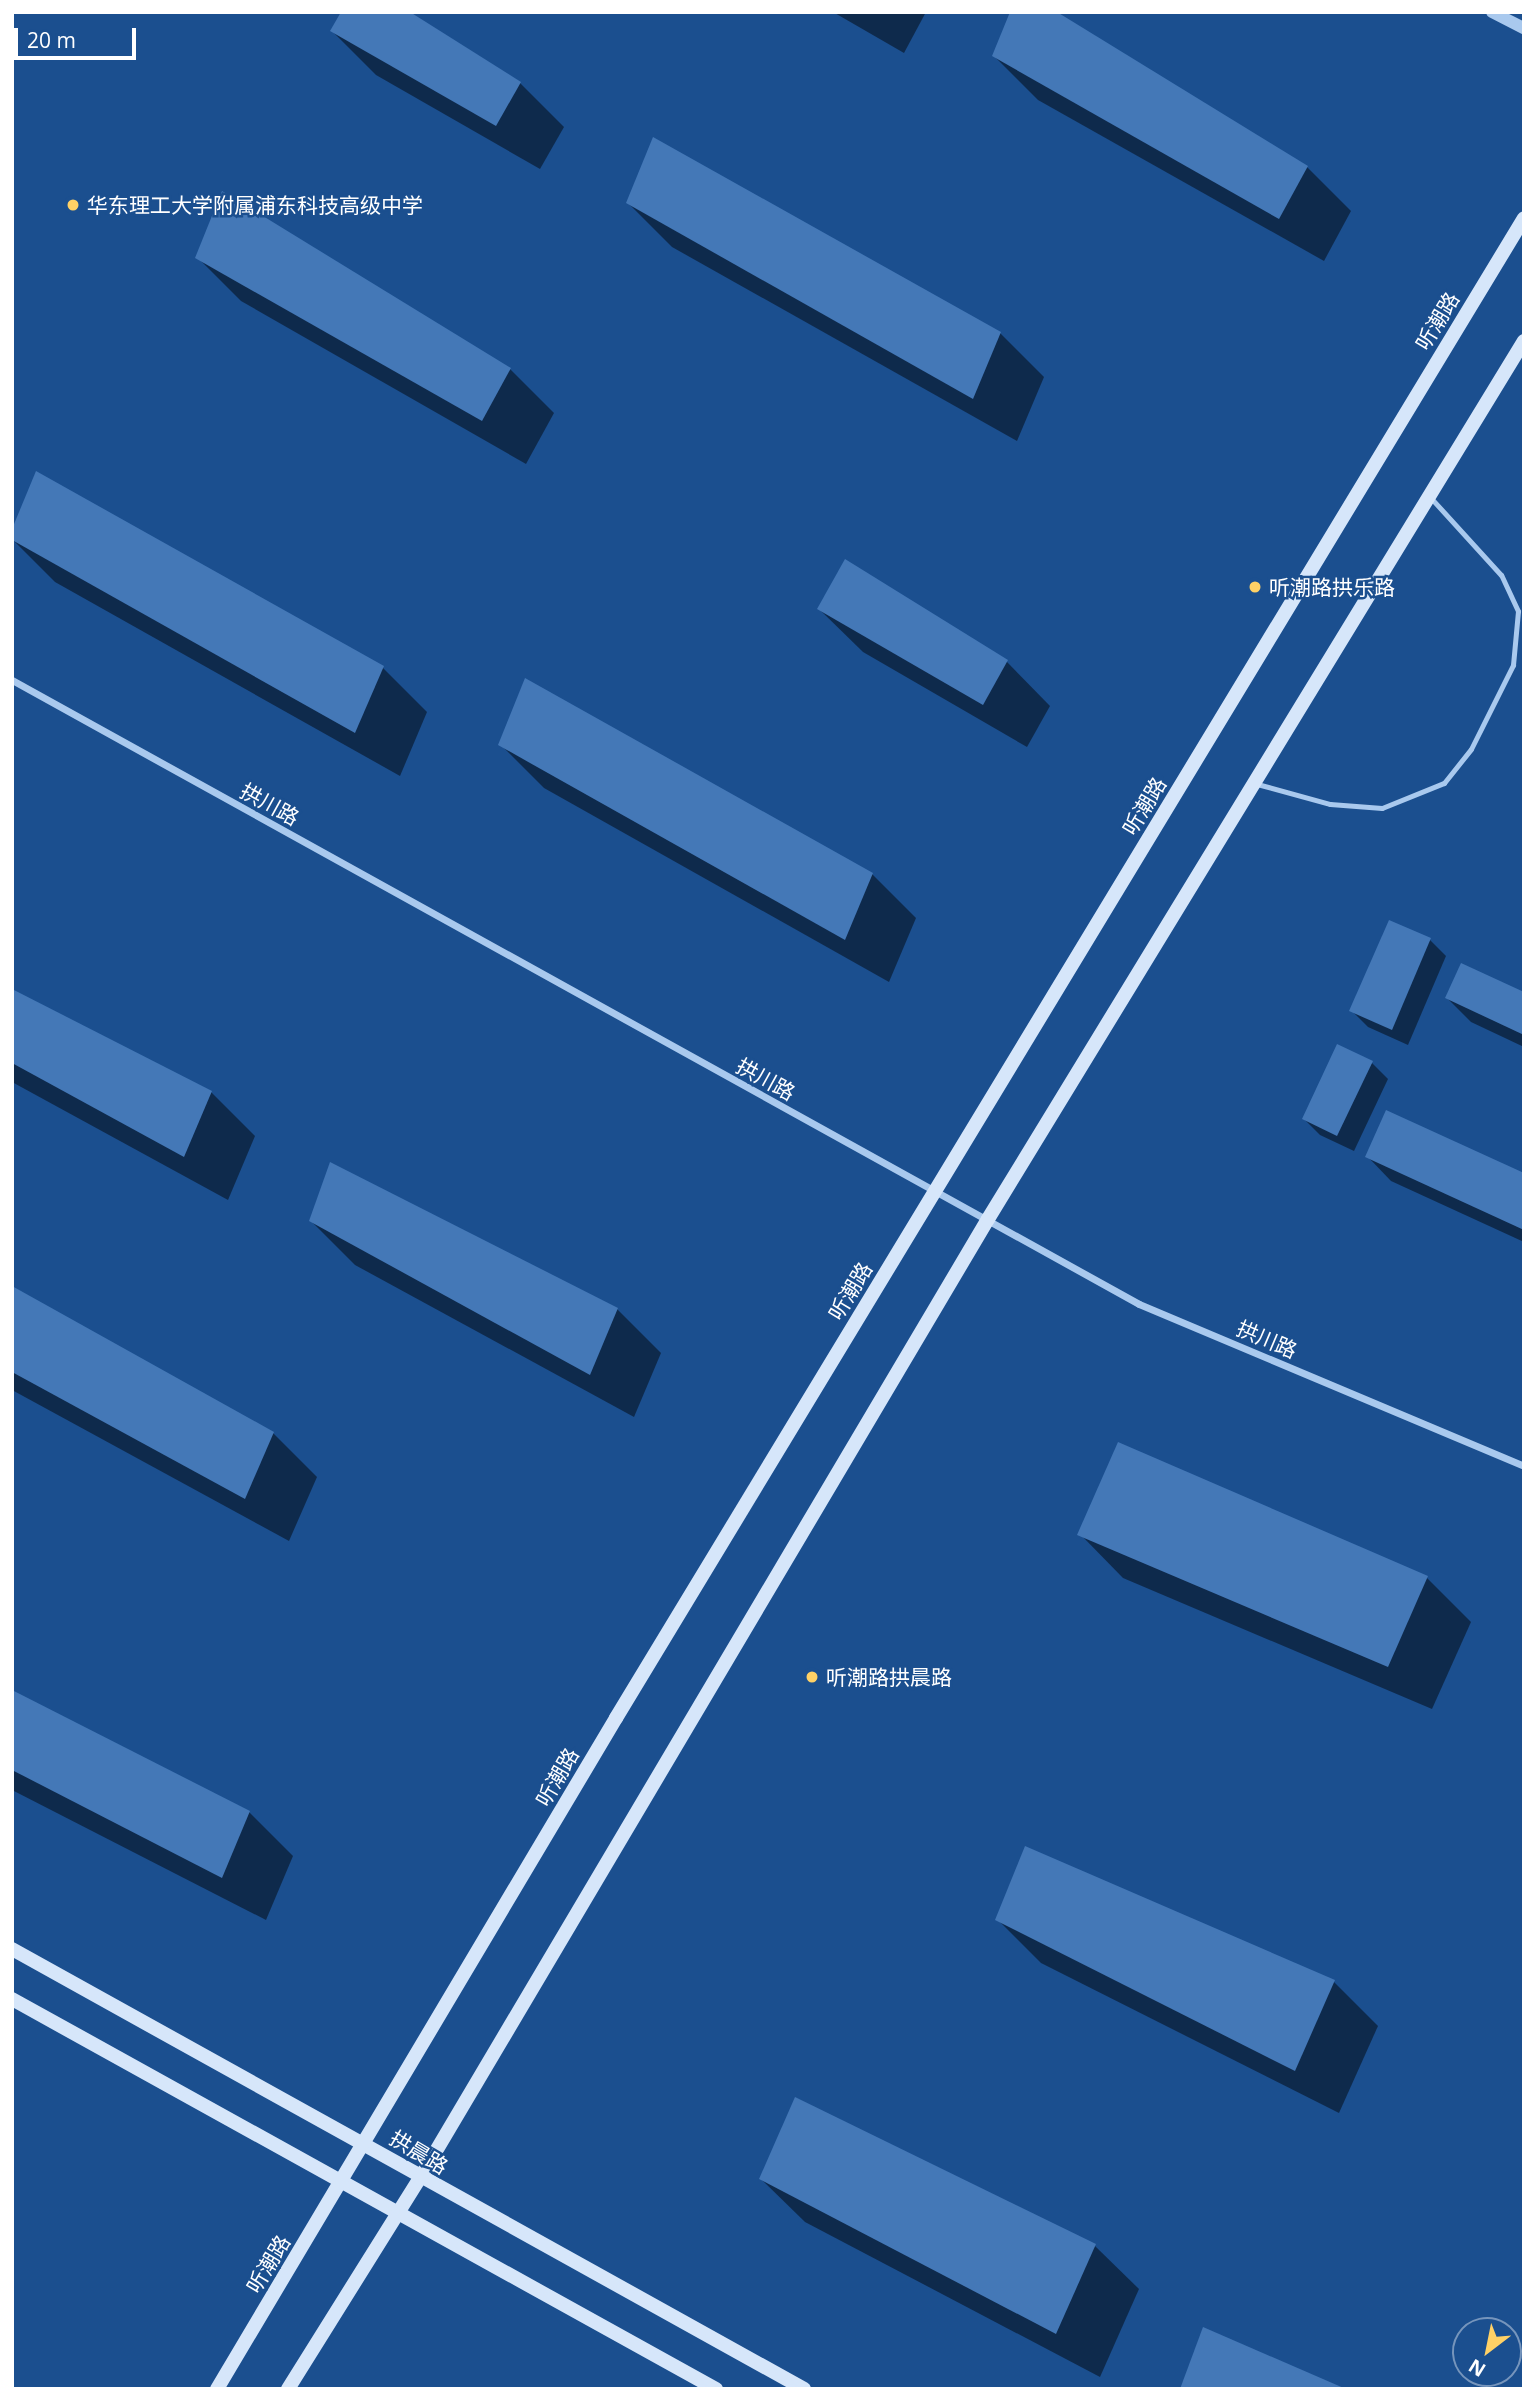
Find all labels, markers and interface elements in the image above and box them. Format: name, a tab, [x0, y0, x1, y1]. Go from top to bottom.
scale bar	[18, 14, 140, 58]
text: 20 m	[27, 26, 76, 54]
place label: 华东理工大学附属浦东科技高级中学	[87, 192, 423, 218]
marker: 华东理工大学附属浦东科技高级中学	[65, 197, 81, 213]
street label: 听潮路	[1410, 288, 1464, 354]
place label: 听潮路拱乐路	[1269, 574, 1395, 600]
marker: 听潮路拱乐路	[1247, 579, 1263, 595]
street label: 听潮路	[1117, 773, 1171, 839]
street label: 拱川路	[236, 778, 304, 830]
street label: 拱川路	[732, 1053, 800, 1105]
street label: 听潮路	[823, 1258, 877, 1324]
street label: 拱川路	[1233, 1315, 1301, 1363]
place label: 听潮路拱晨路	[826, 1664, 952, 1690]
marker: 听潮路拱晨路	[804, 1669, 820, 1685]
street label: 听潮路	[530, 1743, 584, 1811]
street label: 拱晨路	[386, 2125, 452, 2179]
street label: 听潮路	[241, 2231, 295, 2297]
north arrow	[1452, 2317, 1522, 2387]
text: N	[1463, 2353, 1490, 2383]

